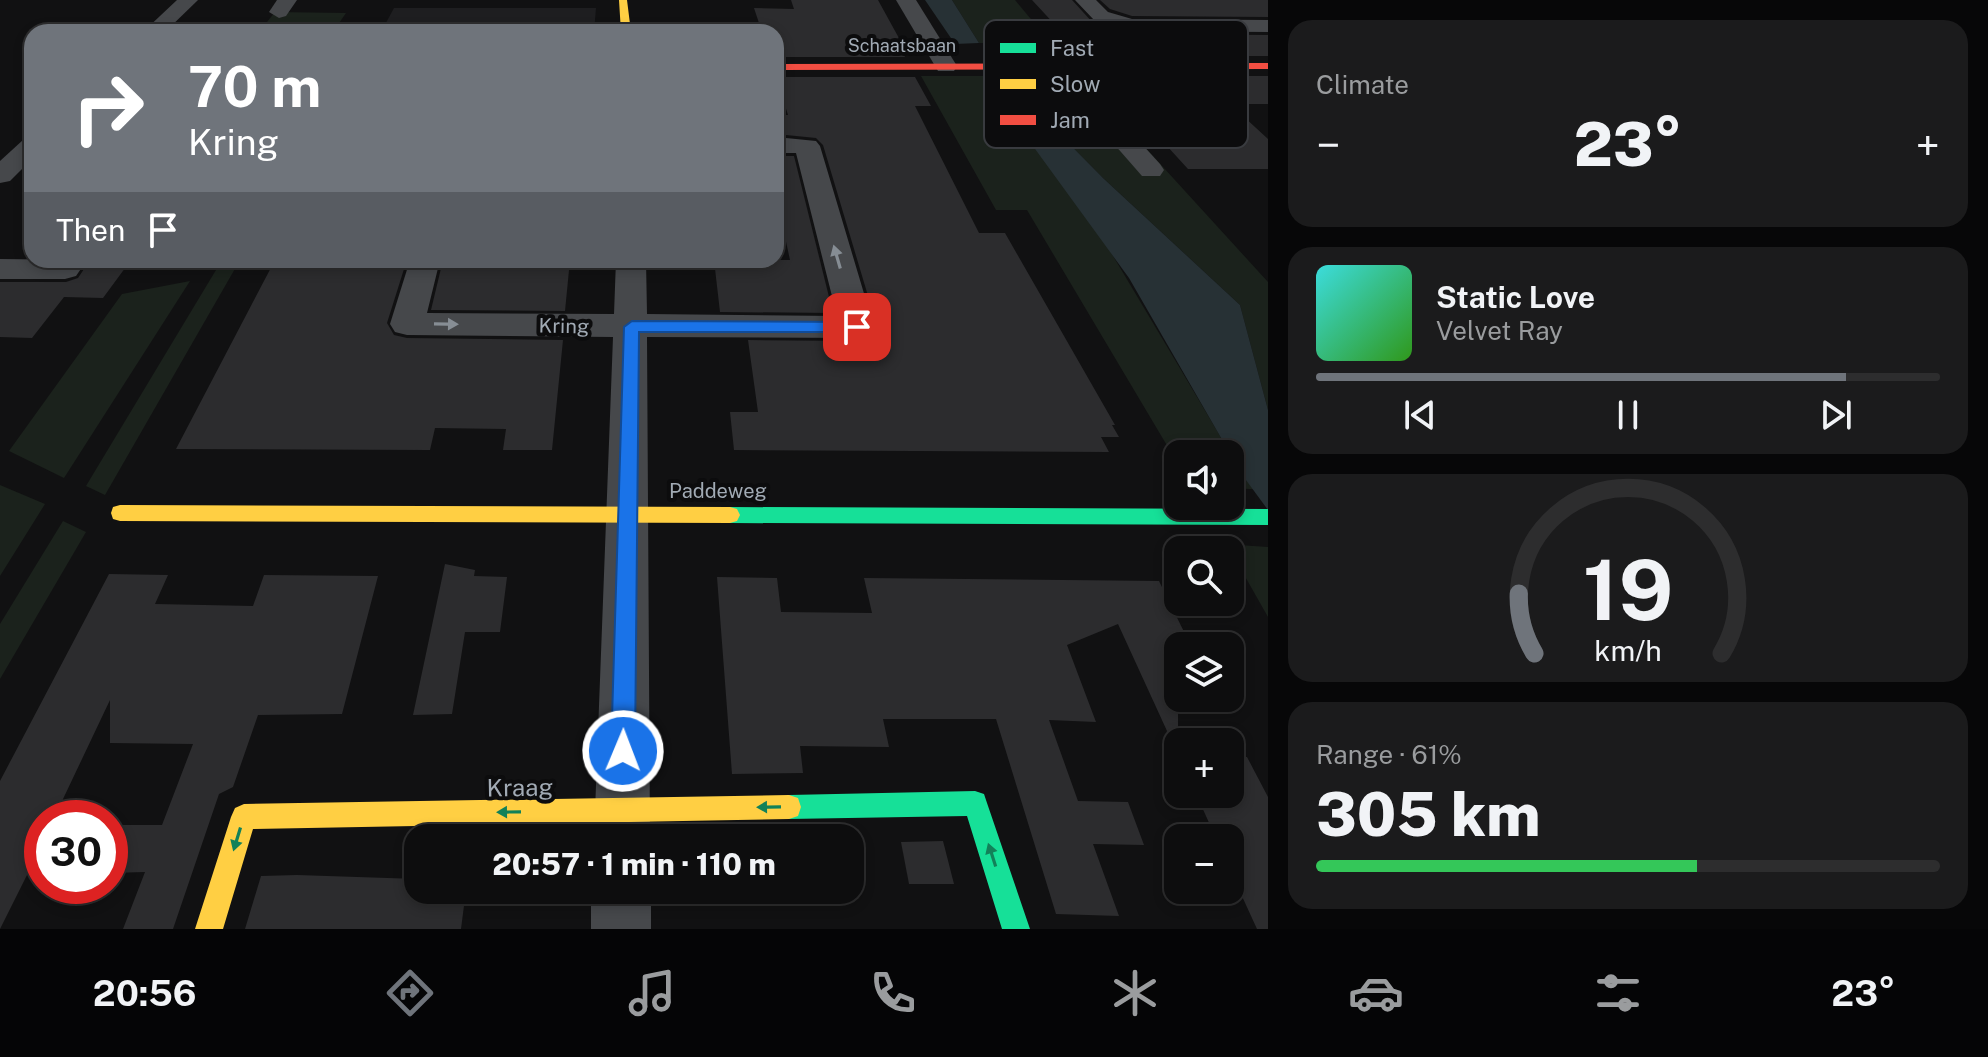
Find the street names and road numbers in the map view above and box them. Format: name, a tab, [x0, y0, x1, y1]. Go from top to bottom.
street label: Schaatsbaan	[848, 35, 956, 56]
street label: Kring	[539, 314, 589, 338]
street label: Paddeweg	[669, 479, 767, 503]
street label: Kraag	[486, 772, 554, 802]

